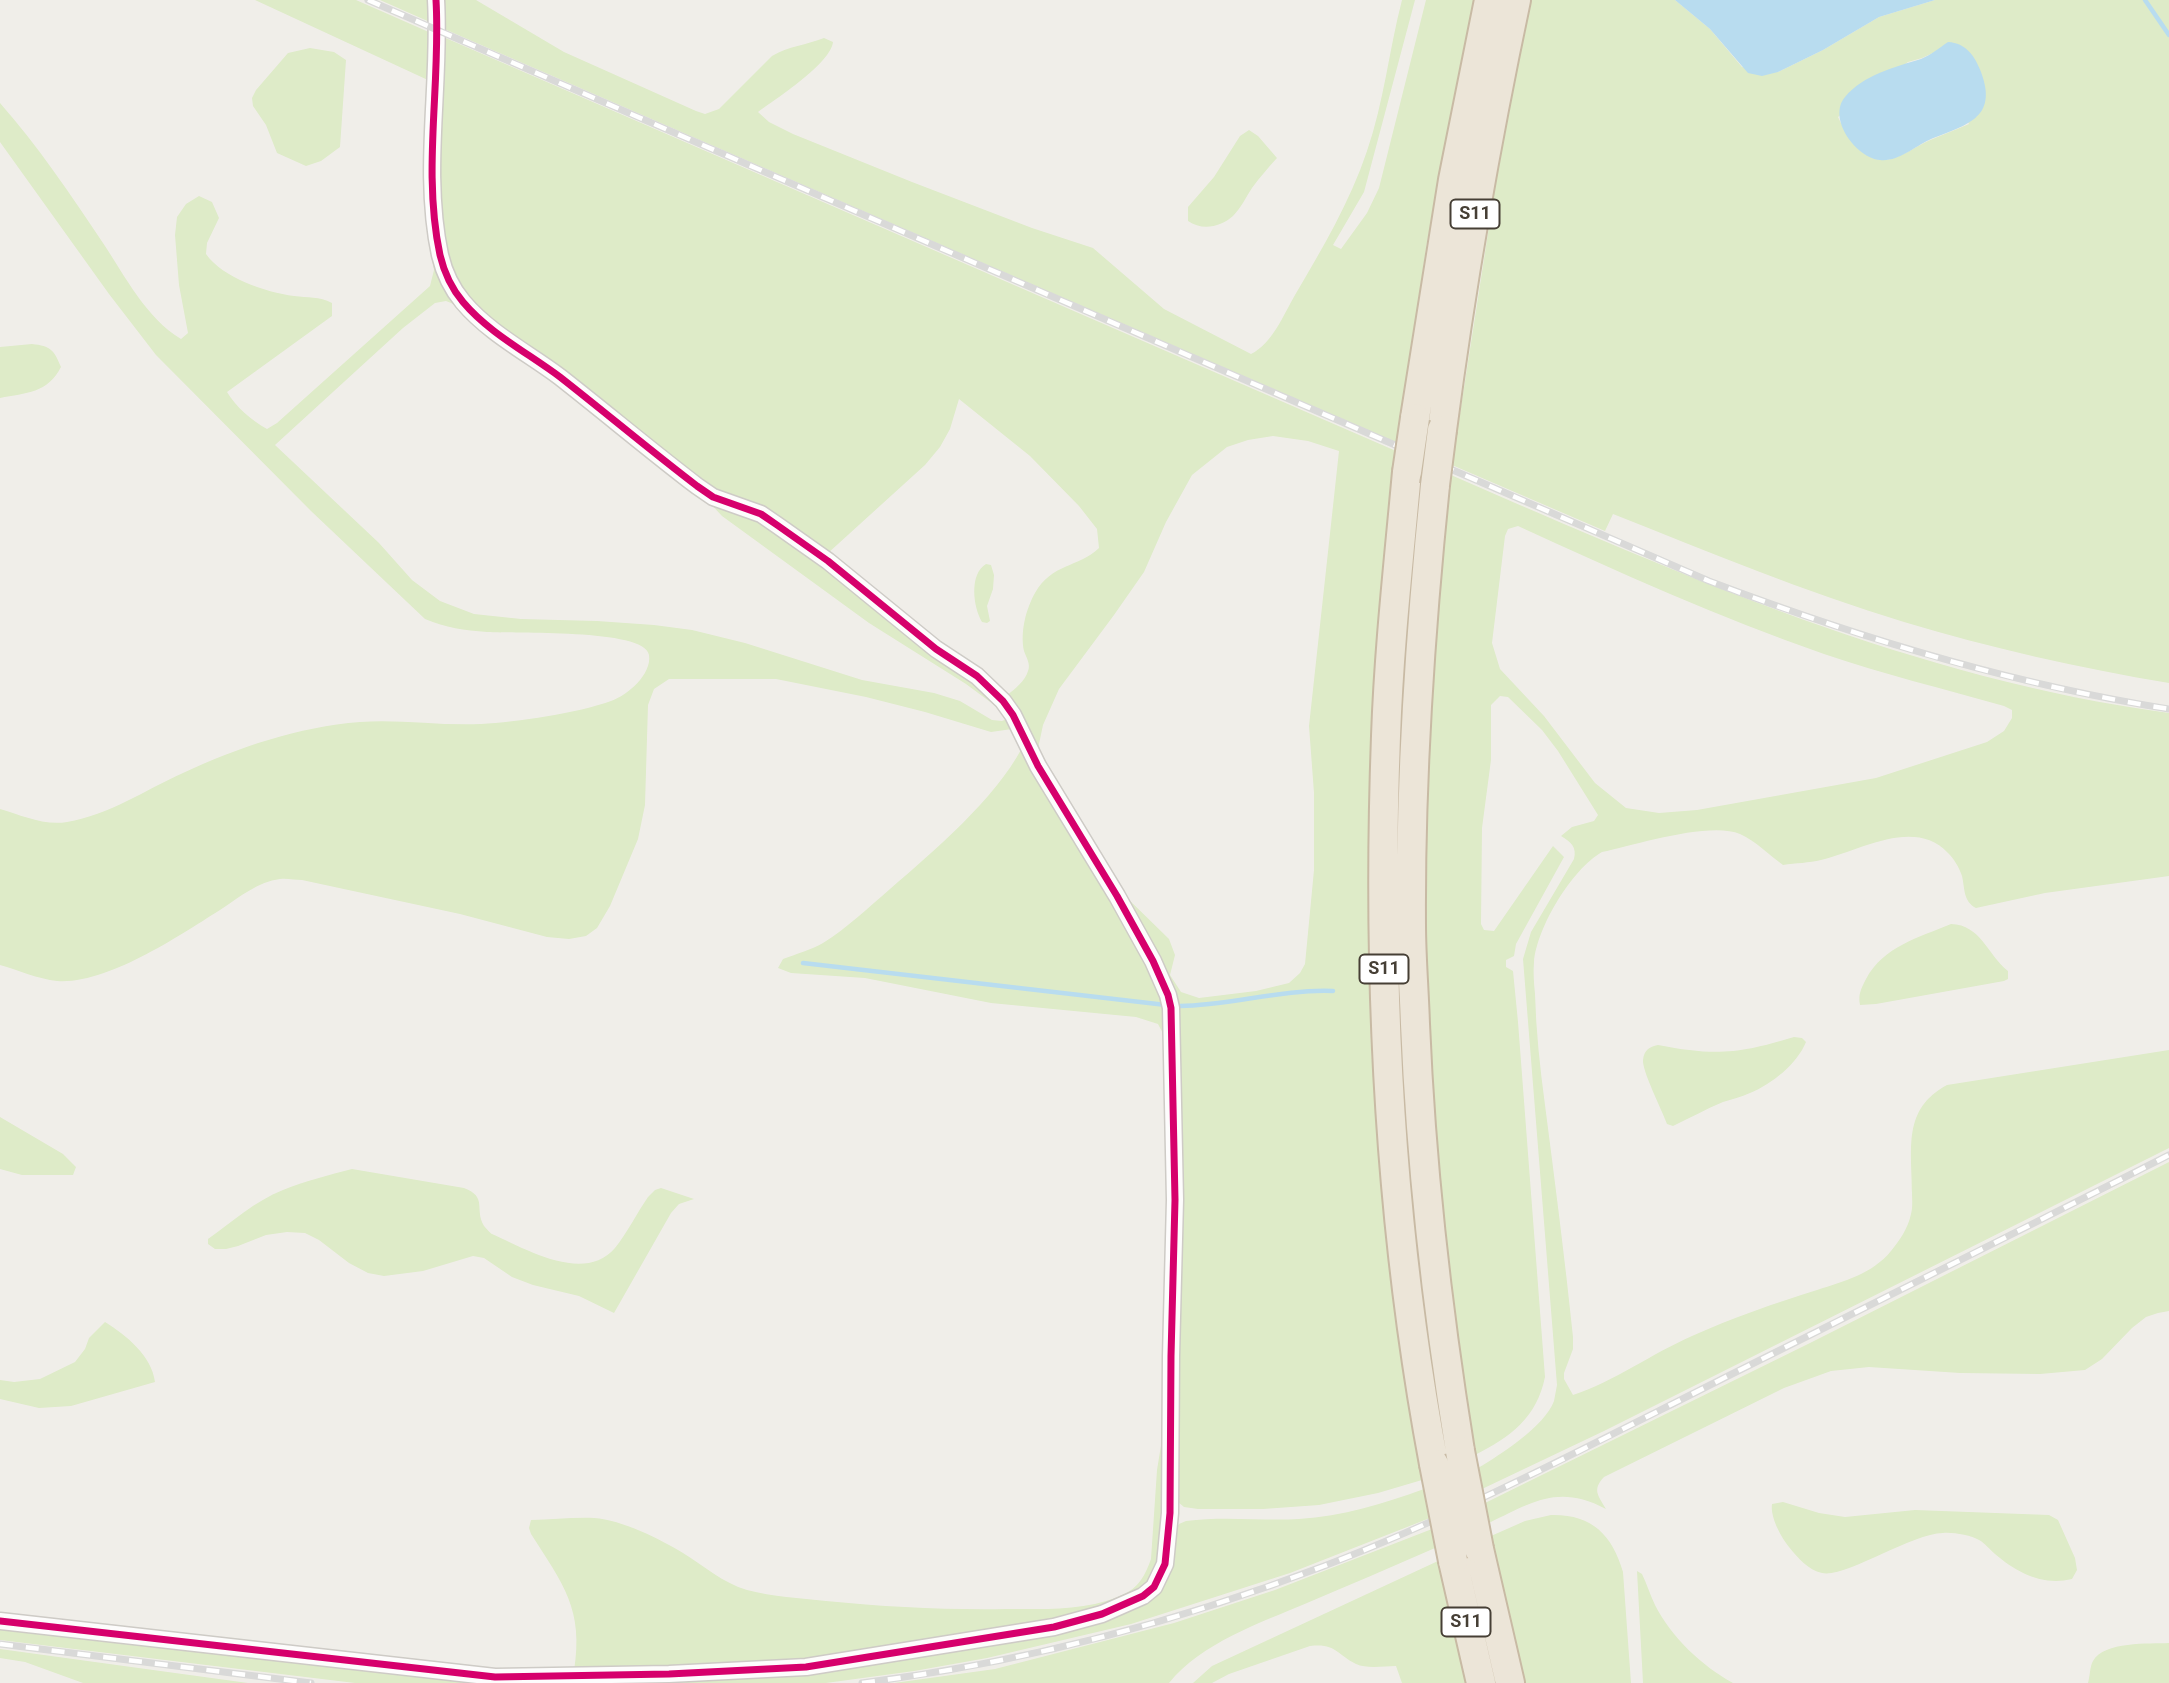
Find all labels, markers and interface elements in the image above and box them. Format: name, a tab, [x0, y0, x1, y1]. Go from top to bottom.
road number: S11	[1450, 200, 1500, 229]
road number: S11	[1360, 954, 1408, 984]
road number: S11	[1442, 1608, 1490, 1637]

